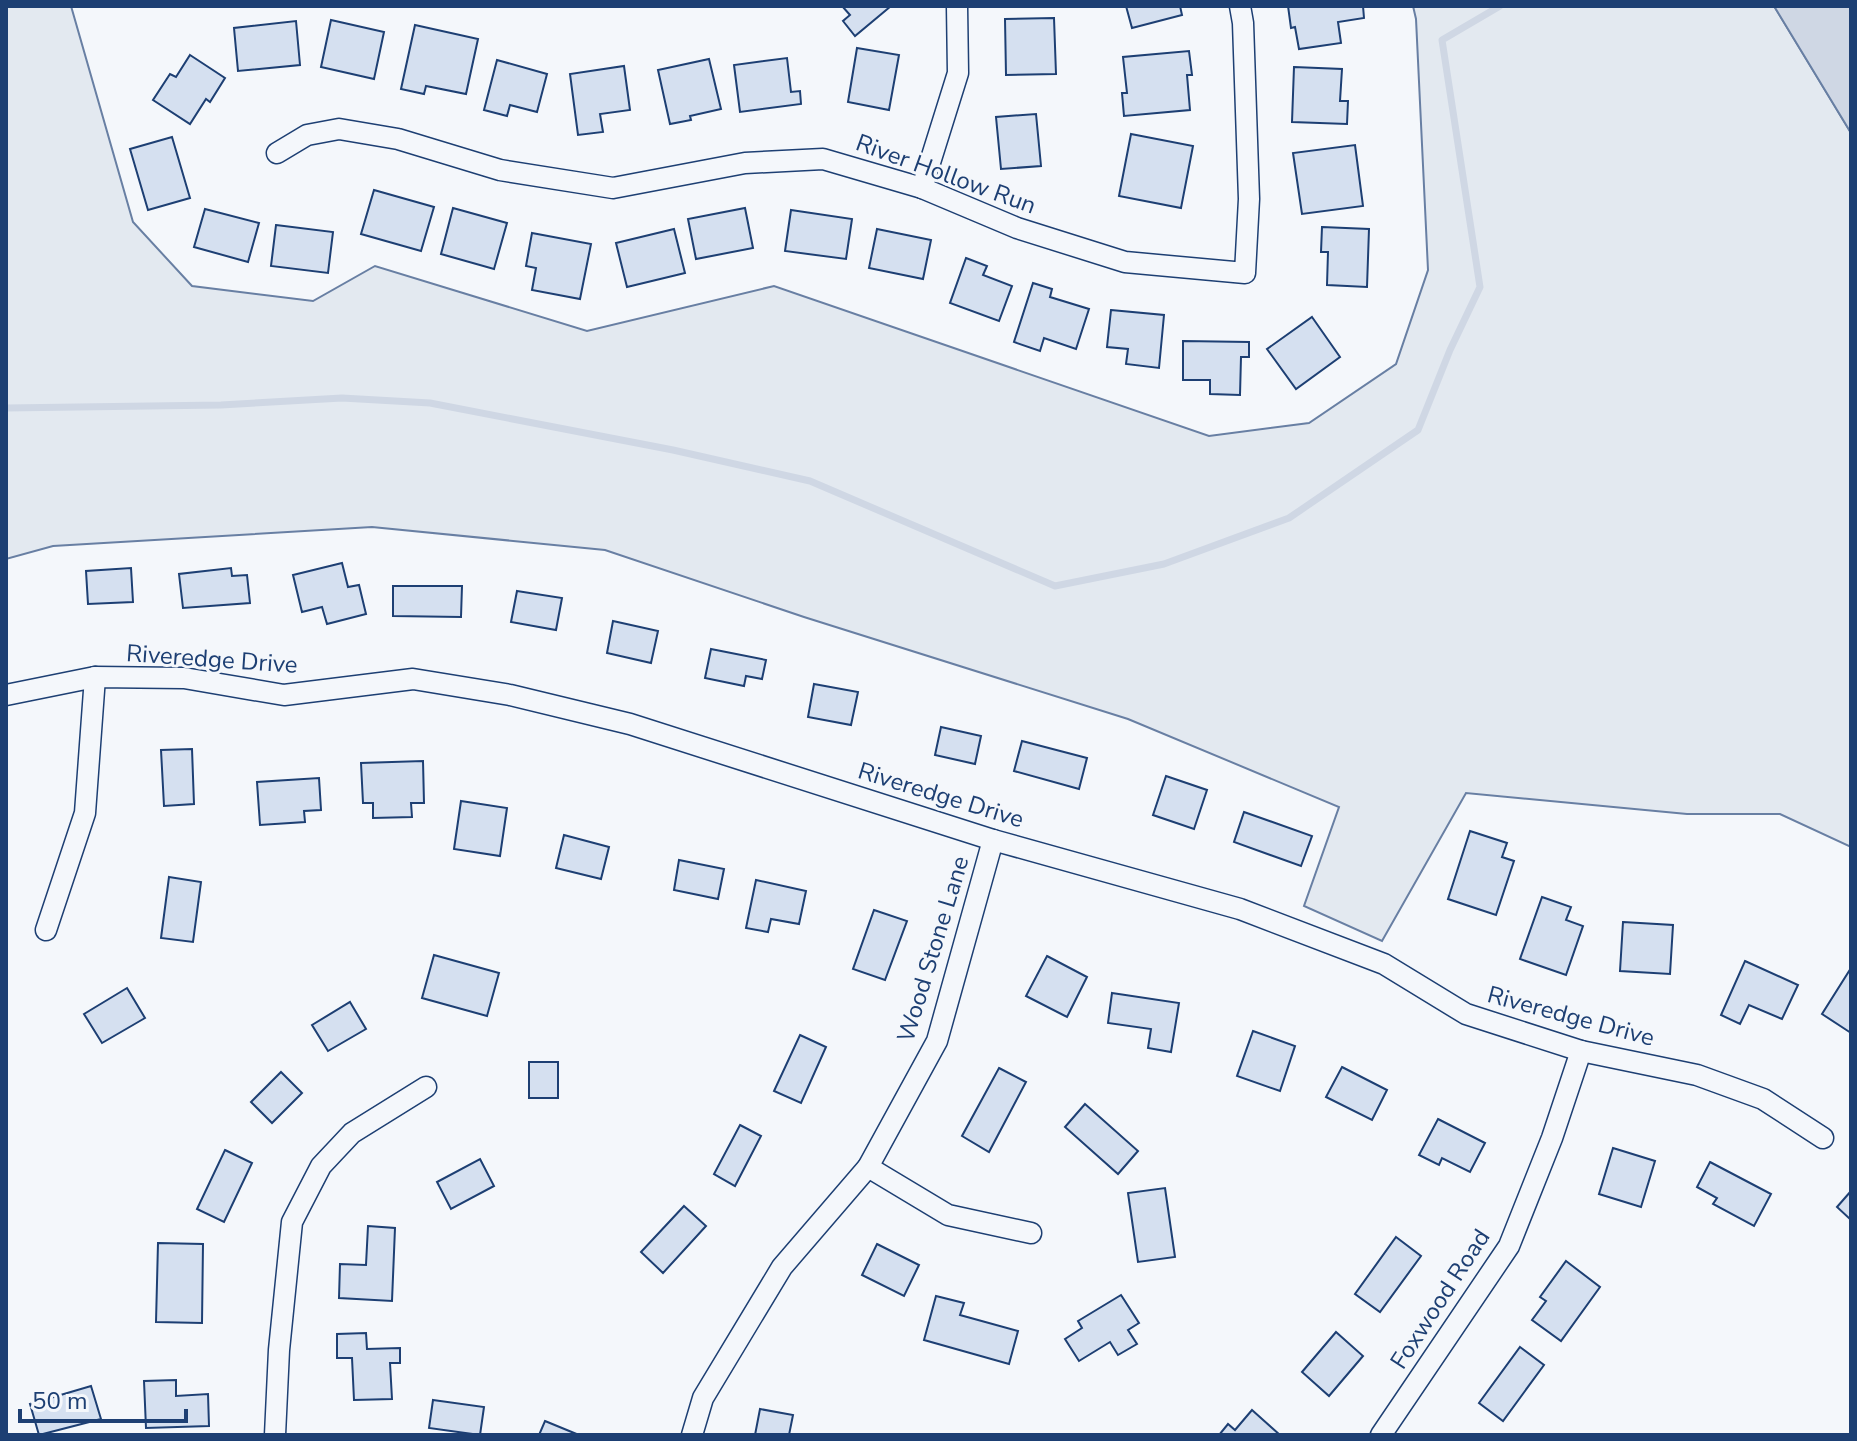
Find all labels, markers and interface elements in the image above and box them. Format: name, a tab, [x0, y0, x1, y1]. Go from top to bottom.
street label: River Hollow Run	[851, 127, 1041, 221]
street label: Riveredge Drive	[125, 637, 299, 681]
street label: Riveredge Drive	[854, 755, 1028, 835]
street label: Wood Stone Lane	[889, 852, 977, 1046]
street label: Riveredge Drive	[1484, 978, 1658, 1054]
street label: Foxwood Road	[1383, 1223, 1497, 1375]
scale bar	[20, 1373, 186, 1423]
text: 50 m	[32, 1385, 88, 1417]

